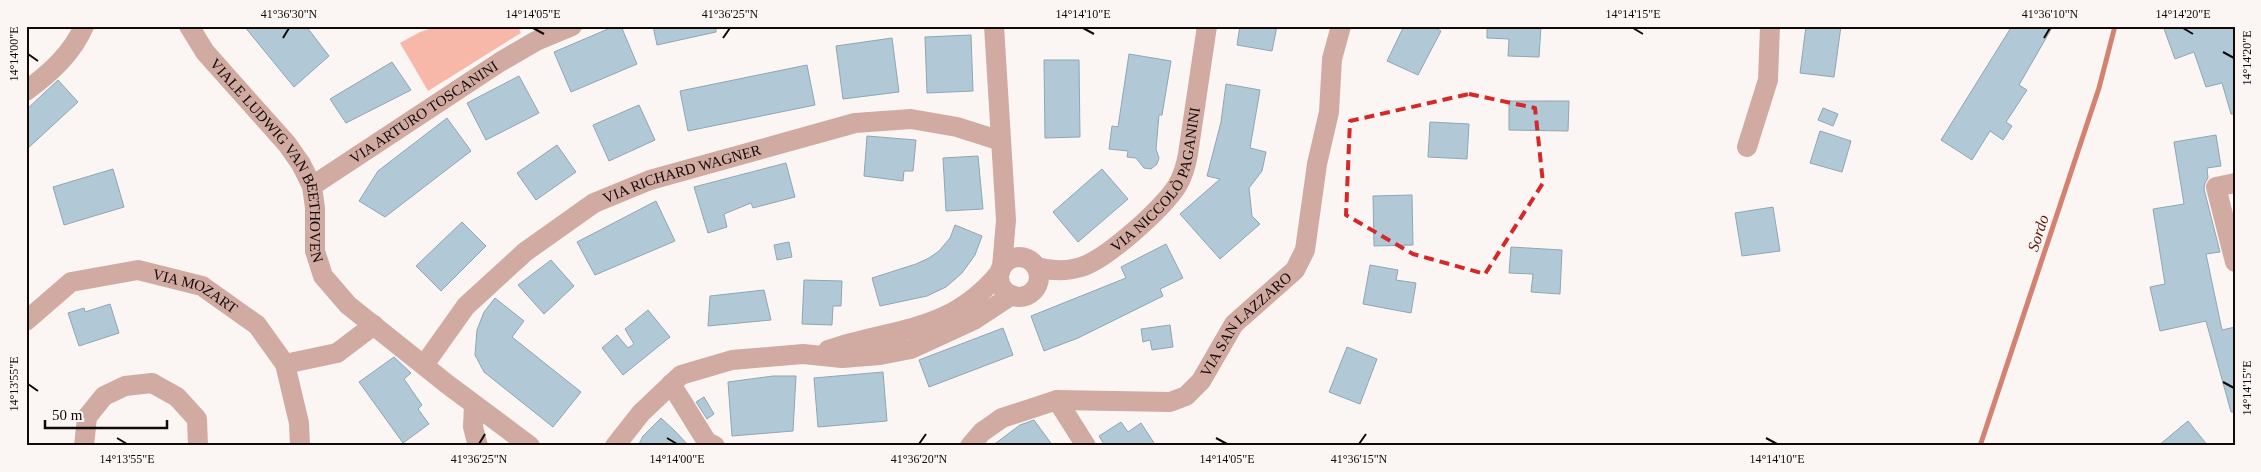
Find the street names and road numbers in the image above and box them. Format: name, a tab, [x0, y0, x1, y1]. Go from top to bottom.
street label: VIALE LUDWIG VAN BEETHOVEN	[207, 55, 326, 265]
street label: VIA ARTURO TOSCANINI	[347, 58, 501, 167]
street label: VIA NICCOLÒ PAGANINI	[1108, 106, 1203, 255]
street label: VIA RICHARD WAGNER	[601, 142, 763, 206]
street label: VIA MOZART	[151, 266, 240, 317]
street label: VIA SAN LAZZARO	[1197, 269, 1295, 380]

